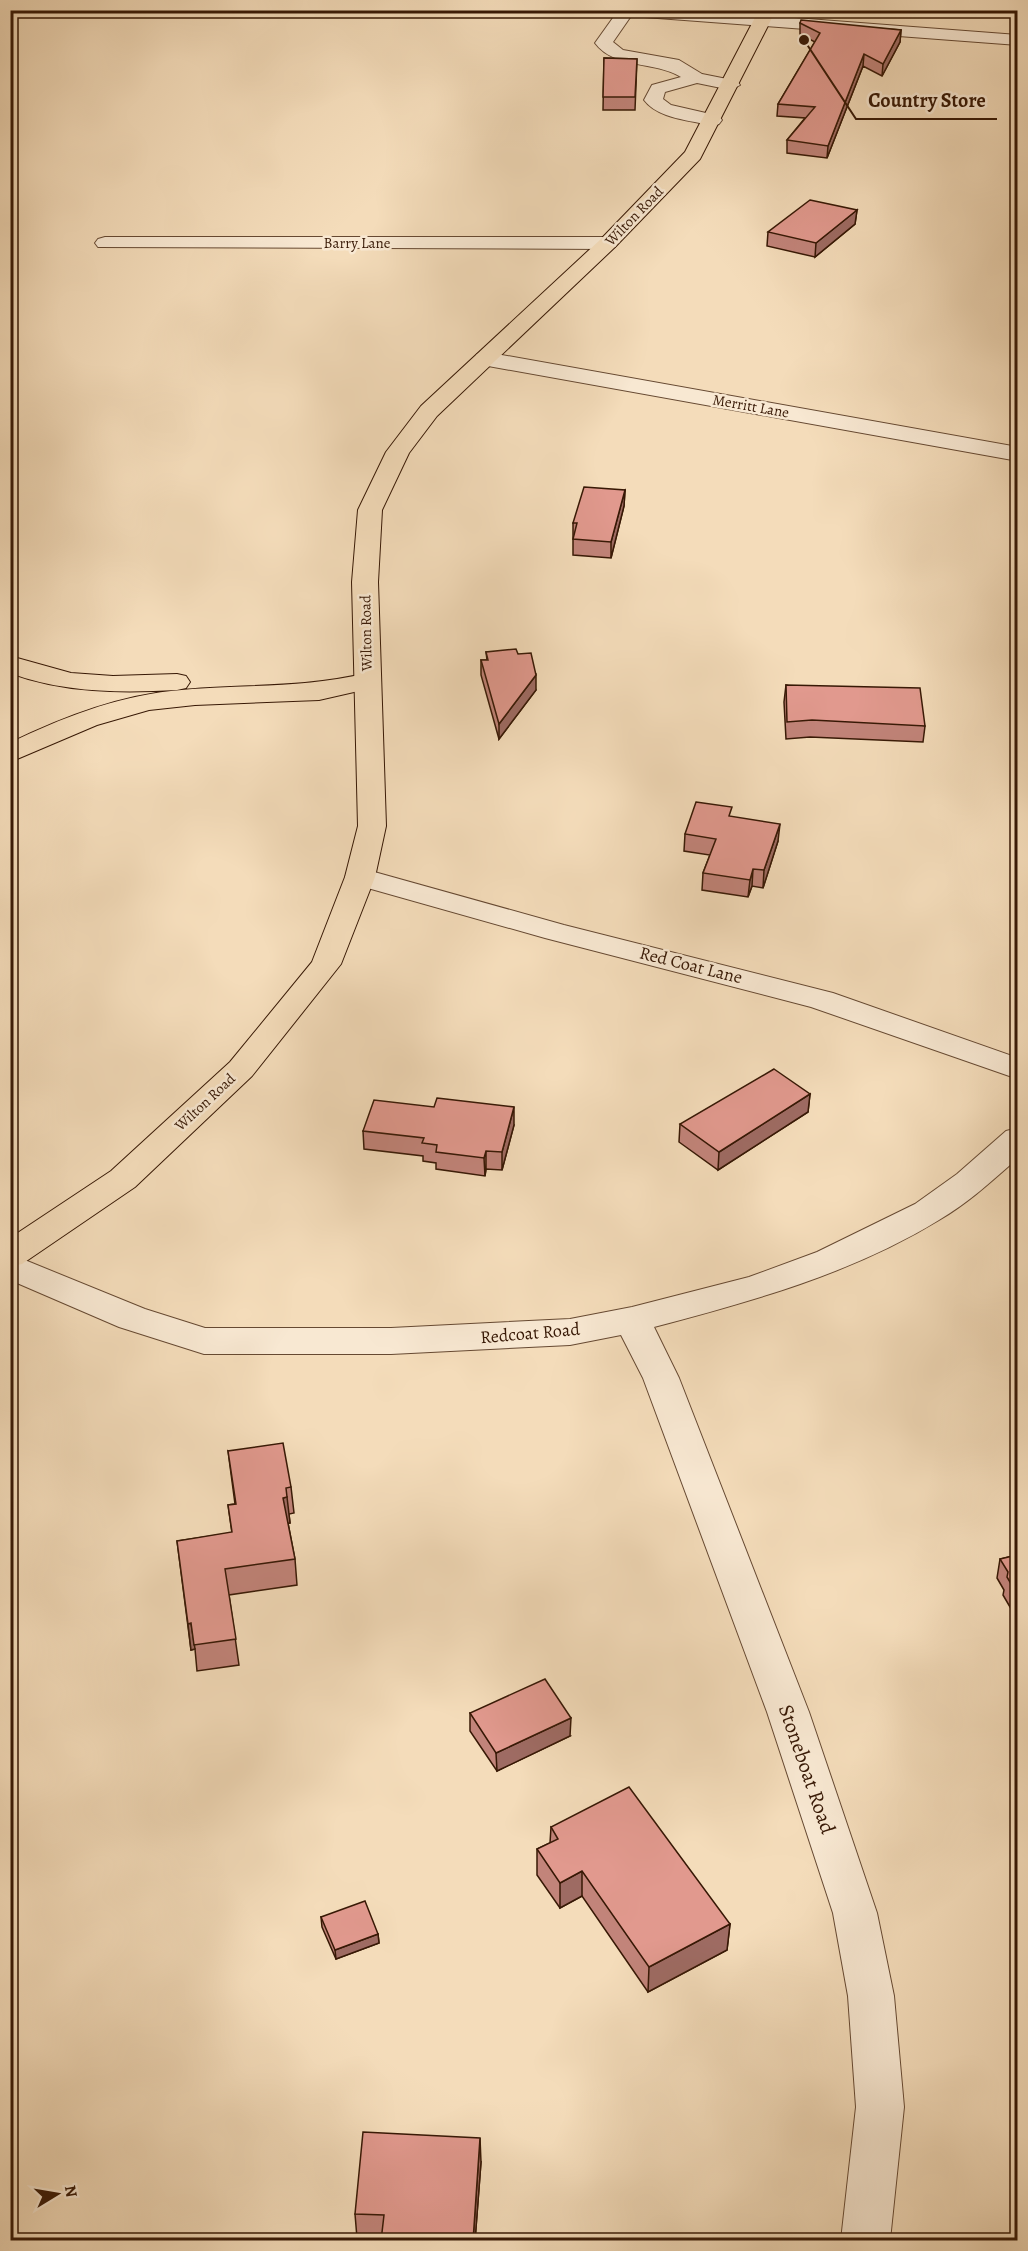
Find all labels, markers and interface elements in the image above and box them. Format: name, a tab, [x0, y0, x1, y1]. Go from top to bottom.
callout: Country Store	[856, 81, 997, 119]
text: Country Store	[868, 87, 986, 114]
street label: Wilton Road	[600, 181, 668, 251]
street label: Barry Lane	[324, 233, 391, 253]
street label: Merritt Lane	[711, 389, 791, 423]
street label: Wilton Road	[355, 594, 377, 672]
street label: Red Coat Lane	[637, 941, 745, 989]
street label: Wilton Road	[170, 1068, 240, 1136]
street label: Redcoat Road	[479, 1317, 581, 1349]
street label: Stoneboat Road	[772, 1701, 842, 1838]
north arrow	[27, 2164, 87, 2224]
text: N	[59, 2184, 83, 2199]

